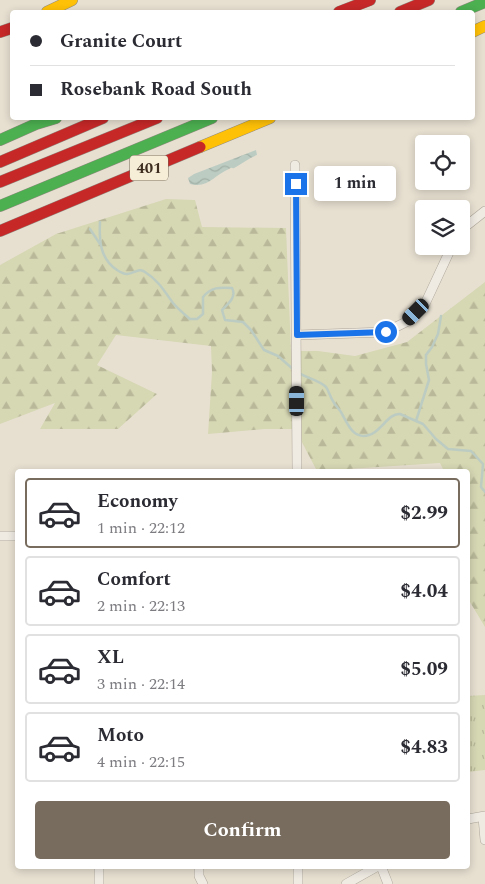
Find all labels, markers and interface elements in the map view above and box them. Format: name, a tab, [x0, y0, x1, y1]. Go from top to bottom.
text: Granite Court	[60, 27, 182, 56]
text: Rosebank Road South	[60, 75, 252, 104]
map controls	[415, 135, 470, 255]
button: locate	[415, 135, 470, 190]
road number: 401	[130, 156, 168, 180]
callout: 1 min	[314, 166, 396, 202]
text: 1 min	[334, 171, 376, 195]
route end	[285, 173, 307, 195]
button: layers	[415, 200, 470, 255]
car	[400, 296, 431, 328]
route start	[375, 321, 397, 343]
car	[289, 386, 304, 416]
text: Economy	[97, 487, 178, 516]
icon: car	[37, 491, 82, 536]
text: $2.99	[400, 499, 448, 528]
text: 1 min · 22:12	[97, 516, 185, 540]
text: Comfort	[97, 565, 171, 594]
icon: car	[37, 569, 82, 614]
text: $4.04	[400, 577, 448, 606]
text: 2 min · 22:13	[97, 594, 185, 618]
text: XL	[97, 643, 124, 672]
icon: car	[37, 647, 82, 692]
text: $5.09	[400, 655, 448, 684]
text: 3 min · 22:14	[97, 672, 185, 696]
text: Moto	[97, 721, 144, 750]
icon: car	[37, 725, 82, 770]
text: $4.83	[400, 733, 448, 762]
text: 4 min · 22:15	[97, 750, 185, 774]
button: Confirm	[35, 801, 450, 859]

